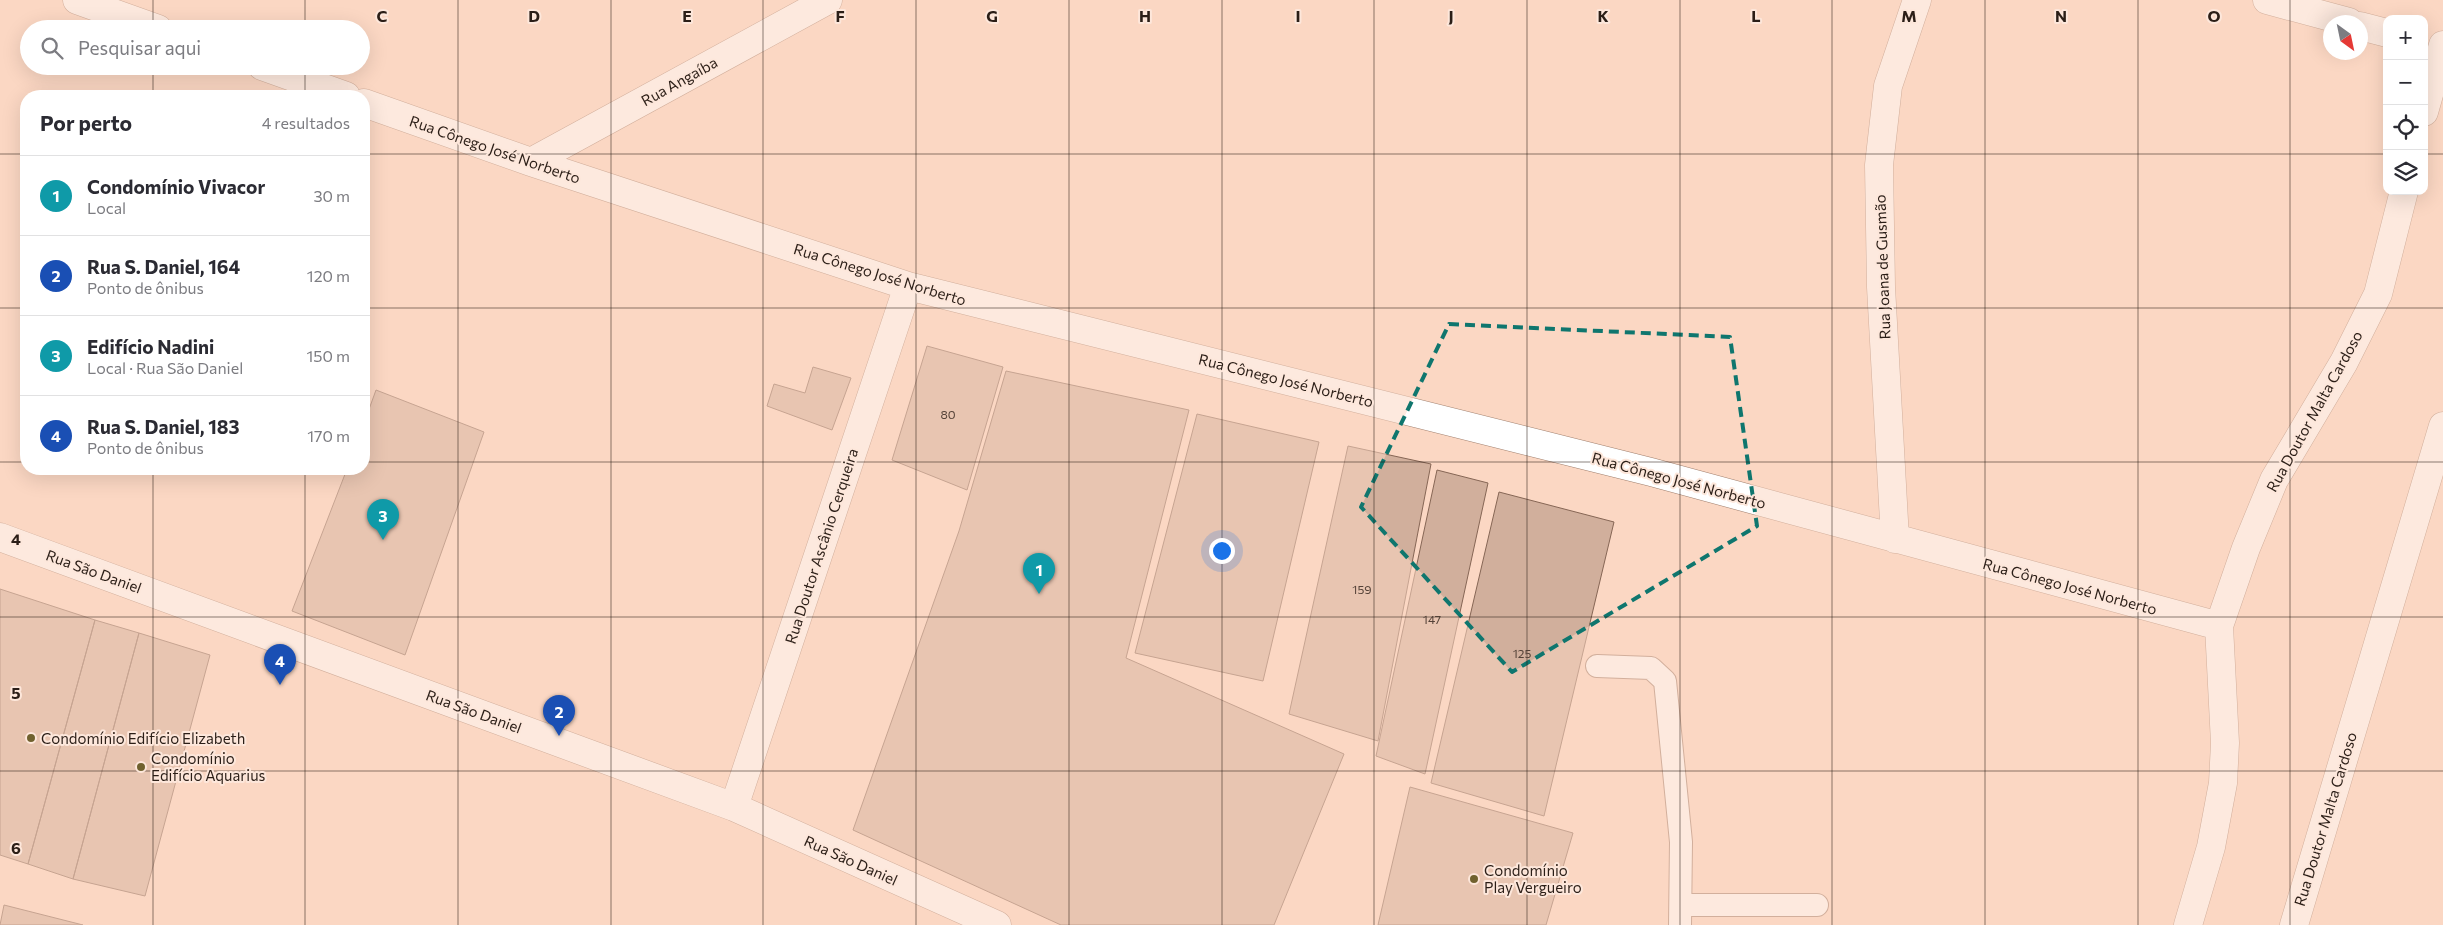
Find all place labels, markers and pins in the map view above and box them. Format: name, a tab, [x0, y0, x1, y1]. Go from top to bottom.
pin: 3	[367, 499, 399, 540]
pin: 1	[1023, 553, 1055, 594]
pin: 4	[264, 644, 296, 685]
pin: 2	[543, 695, 575, 736]
place label: Condomínio Edifício Elizabeth	[41, 729, 245, 747]
marker: Condomínio Edifício Elizabeth	[25, 732, 37, 744]
place label: Condomínio Edifício Aquarius	[151, 749, 266, 784]
marker: Condomínio Edifício Aquarius	[135, 761, 147, 773]
place label: Condomínio Play Vergueiro	[1484, 861, 1582, 896]
marker: Condomínio Play Vergueiro	[1468, 873, 1480, 885]

